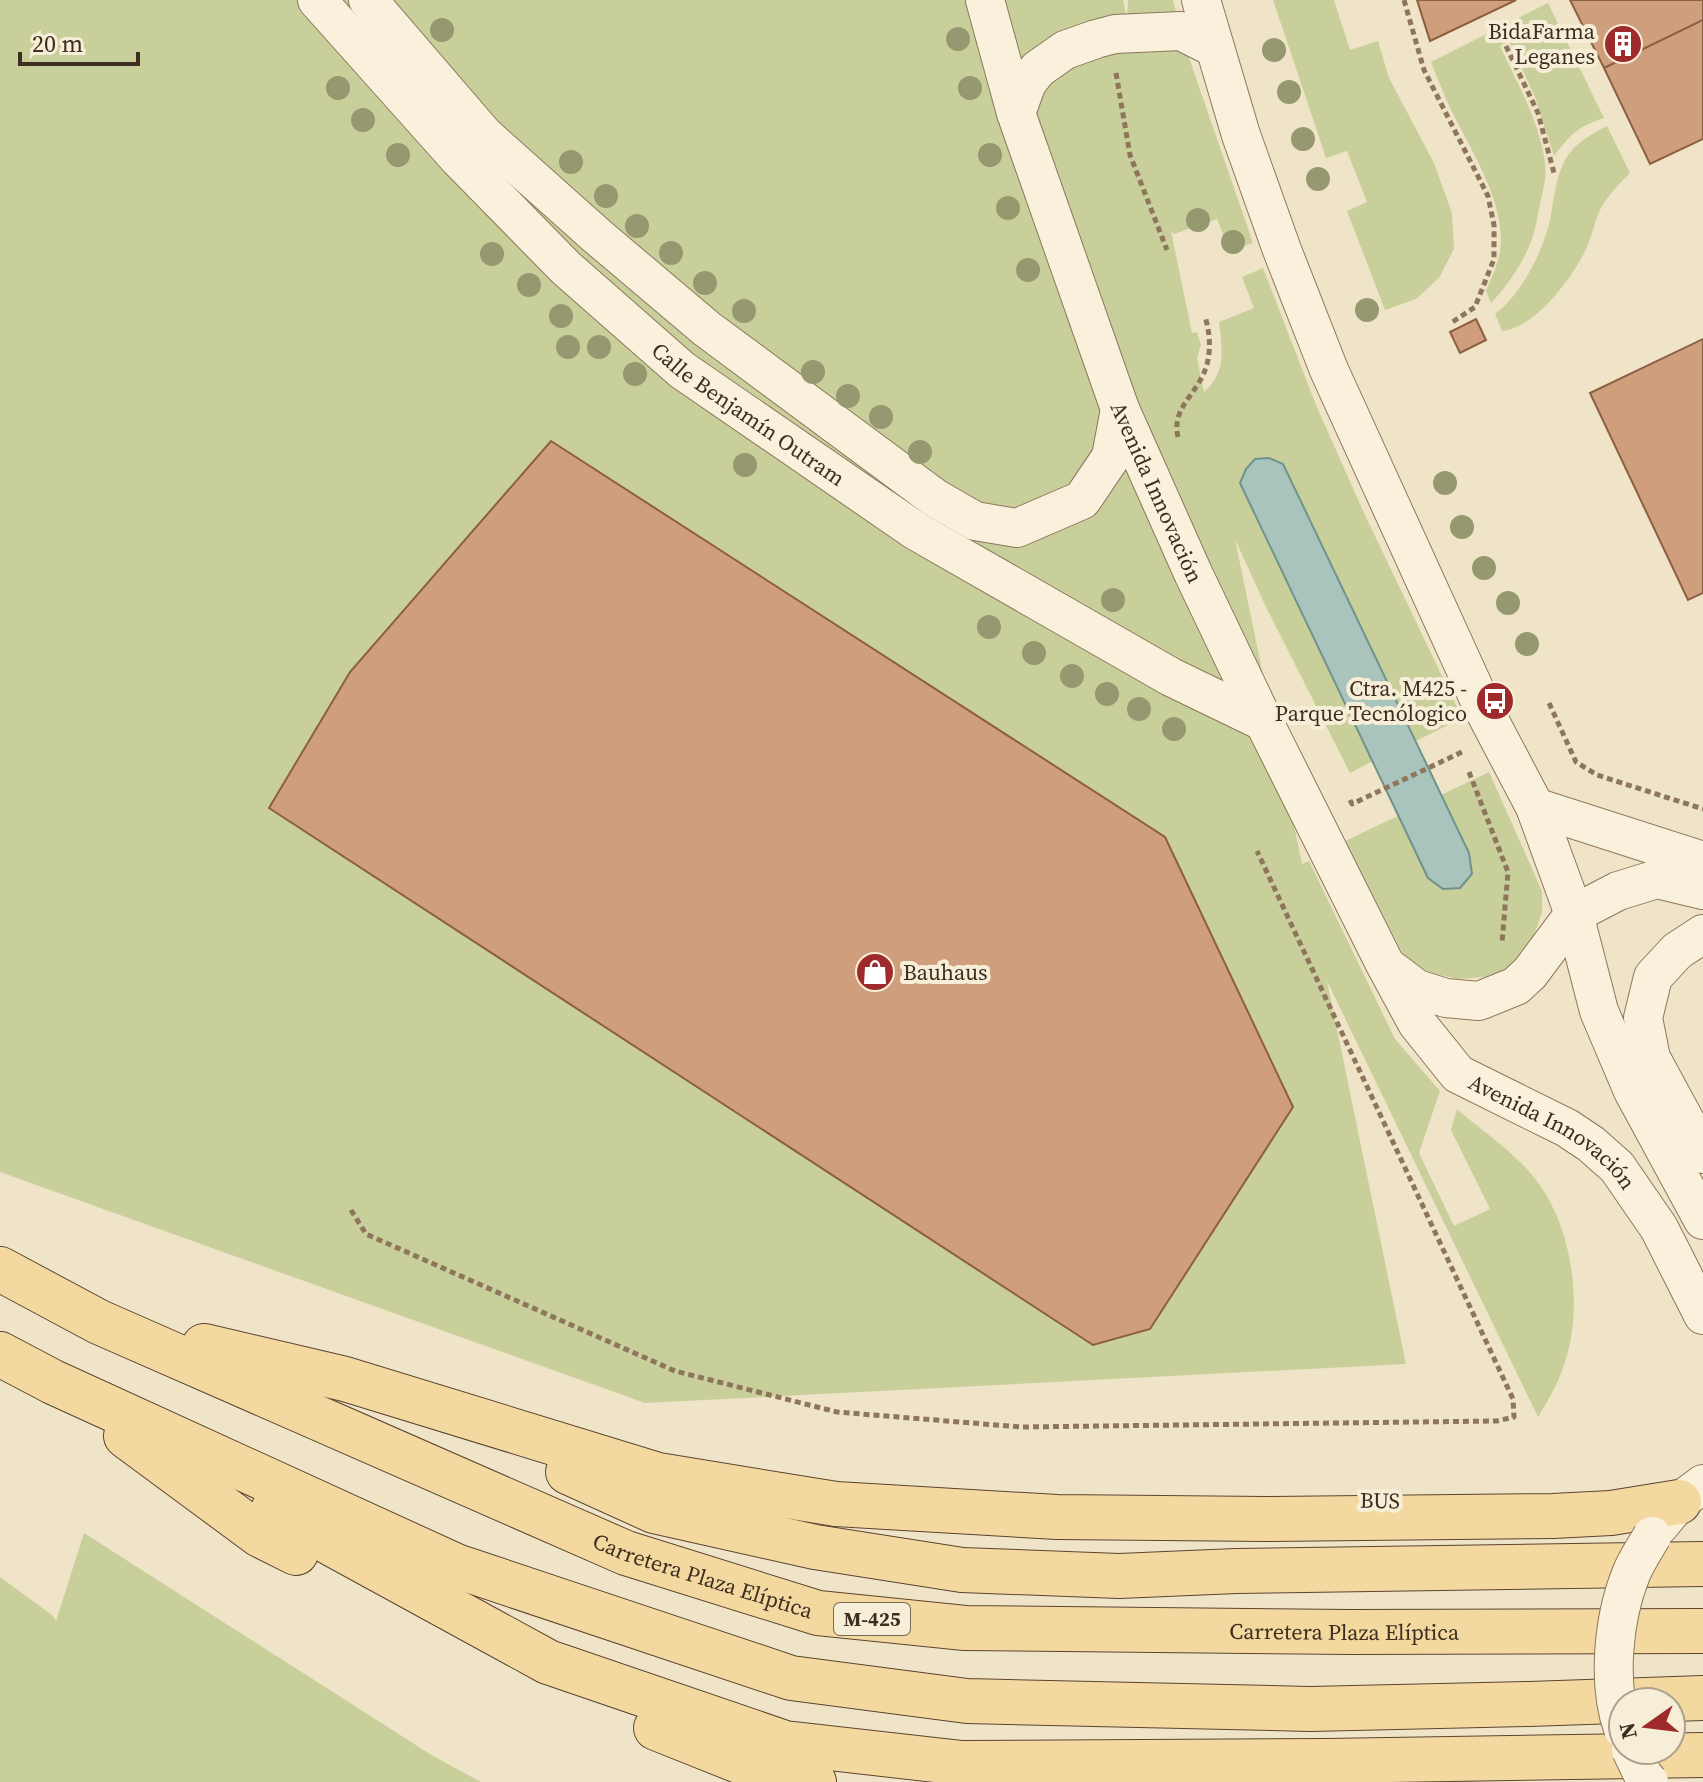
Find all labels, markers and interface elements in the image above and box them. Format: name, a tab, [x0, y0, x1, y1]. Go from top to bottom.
scale bar	[20, 16, 138, 66]
place label: BidaFarma Leganes	[1488, 16, 1596, 71]
building icon: BidaFarma Leganes	[1602, 23, 1644, 65]
text: 20 m	[32, 27, 83, 60]
street label: Calle Benjamín Outram	[645, 335, 851, 493]
street label: Avenida Innovación	[1104, 397, 1211, 588]
place label: Ctra. M425 - Parque Tecnólogico	[1275, 673, 1467, 728]
bus stop icon: Ctra. M425 - Parque Tecnólogico	[1474, 680, 1516, 722]
shop icon: Bauhaus	[854, 951, 896, 993]
place label: Bauhaus	[903, 957, 988, 987]
street label: Avenida Innovación	[1464, 1067, 1643, 1195]
street label: BUS	[1360, 1485, 1400, 1515]
street label: Carretera Plaza Elíptica	[588, 1525, 818, 1626]
road number: M-425	[834, 1603, 910, 1635]
street label: Carretera Plaza Elíptica	[1229, 1616, 1460, 1647]
north arrow	[1607, 1686, 1687, 1766]
text: N	[1611, 1719, 1644, 1742]

